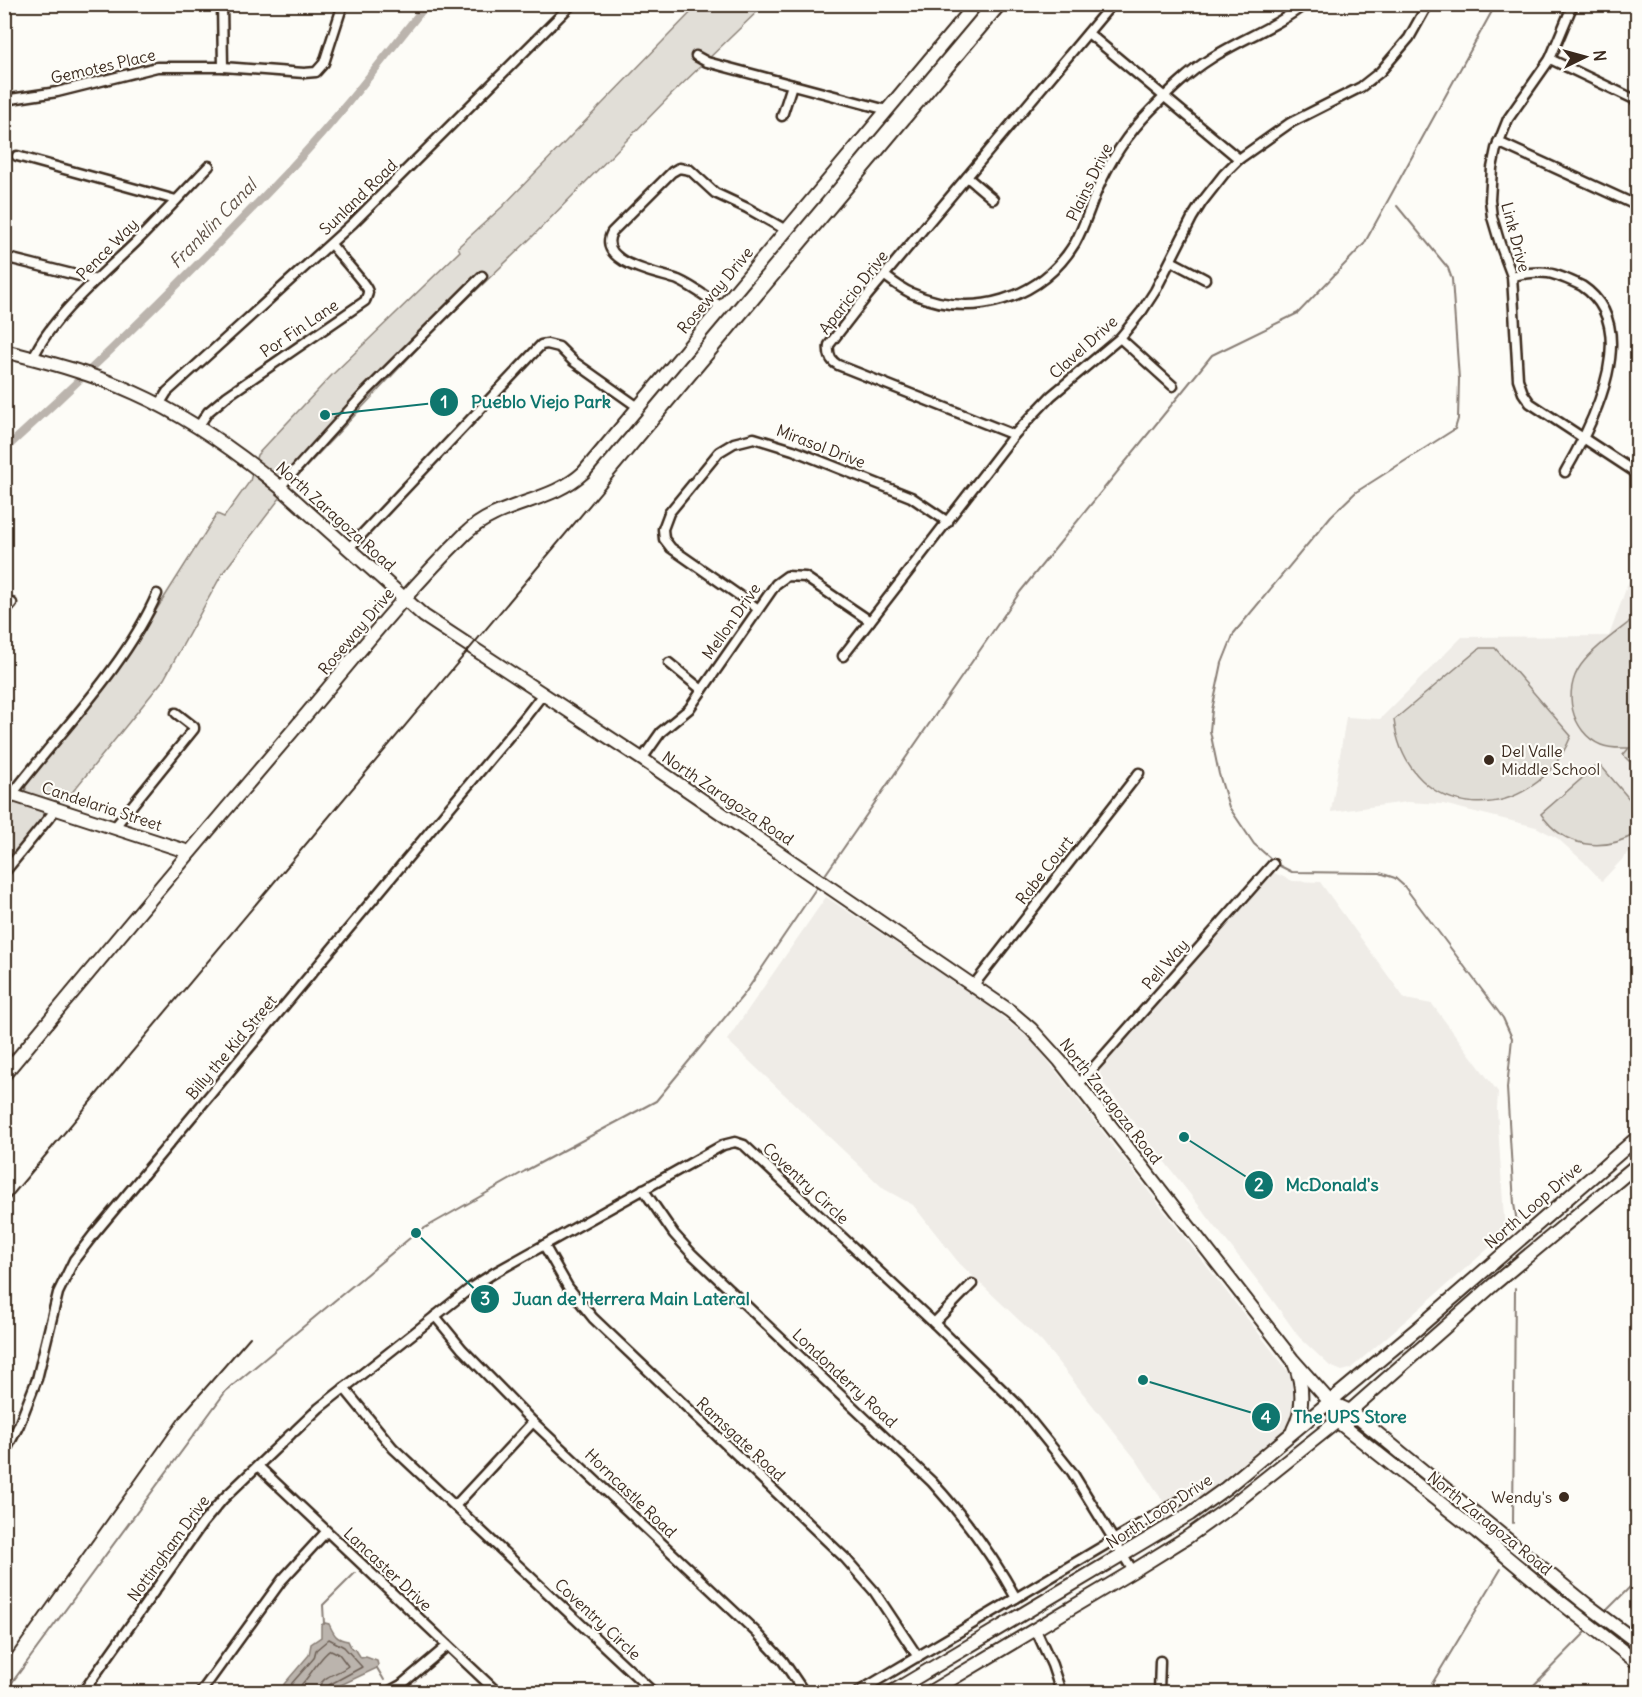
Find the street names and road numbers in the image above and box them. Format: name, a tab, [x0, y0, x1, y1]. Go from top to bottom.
street label: Gemotes Place	[49, 44, 157, 88]
street label: Plains Drive	[1062, 140, 1116, 224]
street label: Sunland Road	[315, 155, 401, 239]
street label: Link Drive	[1497, 200, 1535, 274]
street label: Pence Way	[72, 214, 142, 284]
street label: Roseway Drive	[673, 242, 757, 338]
street label: Aparicio Drive	[814, 246, 892, 338]
street label: Por Fin Lane	[256, 295, 342, 361]
street label: Clavel Drive	[1045, 311, 1121, 383]
street label: Mirasol Drive	[774, 420, 868, 472]
street label: North Zaragoza Road	[272, 457, 400, 575]
street label: Mellon Drive	[697, 579, 765, 663]
street label: Roseway Drive	[314, 583, 398, 679]
street label: North Zaragoza Road	[659, 747, 797, 849]
street label: Candelaria Street	[39, 777, 165, 835]
street label: Rabe Court	[1011, 831, 1077, 908]
street label: Pell Way	[1138, 935, 1192, 993]
street label: Billy the Kid Street	[181, 990, 281, 1103]
street label: North Zaragoza Road	[1056, 1034, 1166, 1168]
street label: Coventry Circle	[759, 1138, 853, 1228]
street label: North Loop Drive	[1480, 1157, 1586, 1253]
street label: Londonderry Road	[788, 1324, 902, 1432]
street label: Ramsgate Road	[693, 1393, 789, 1485]
street label: Horncastle Road	[581, 1444, 681, 1542]
street label: North Zaragoza Road	[1424, 1467, 1556, 1579]
street label: North Loop Drive	[1102, 1469, 1216, 1553]
street label: Nottingham Drive	[123, 1491, 213, 1605]
street label: Lancaster Drive	[340, 1523, 436, 1615]
street label: Coventry Circle	[551, 1574, 645, 1664]

